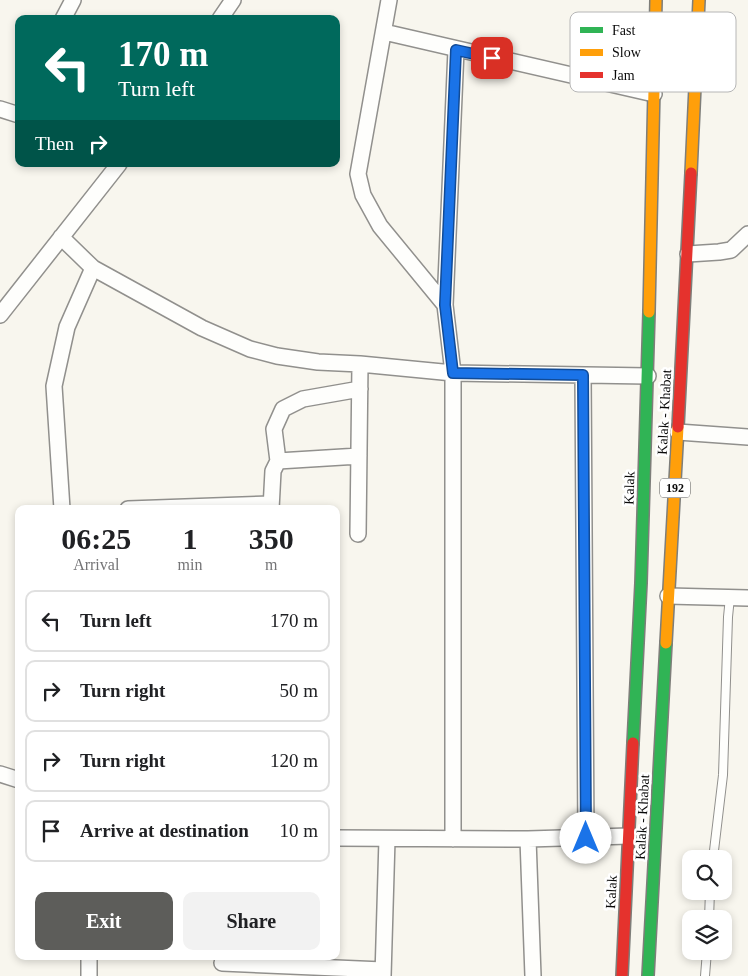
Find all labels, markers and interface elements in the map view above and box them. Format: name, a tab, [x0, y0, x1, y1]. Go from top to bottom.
legend	[570, 12, 736, 92]
text: Fast	[612, 23, 635, 38]
icon: left	[35, 35, 100, 100]
text: 170 m	[118, 35, 208, 74]
pin	[471, 37, 513, 79]
icon: arrive	[478, 44, 506, 72]
text: Slow	[612, 45, 642, 60]
text: Jam	[612, 68, 635, 83]
text: Turn left	[118, 76, 195, 101]
icon: right	[84, 130, 112, 158]
text: Then	[35, 133, 74, 154]
street label: Kalak - Khabat	[655, 369, 674, 455]
street label: Kalak	[621, 471, 638, 505]
road number: 192	[660, 478, 690, 498]
text: 06:25	[61, 522, 131, 555]
text: 1	[182, 522, 197, 555]
text: 350	[249, 522, 294, 555]
text: Arrival	[73, 556, 119, 573]
text: min	[178, 556, 202, 573]
text: m	[265, 556, 277, 573]
icon: left	[37, 607, 65, 635]
text: Turn left	[80, 610, 152, 631]
text: 170 m	[270, 610, 318, 631]
icon: right	[37, 677, 65, 705]
text: Turn right	[80, 680, 165, 701]
text: 50 m	[279, 680, 318, 701]
icon: right	[37, 747, 65, 775]
text: Turn right	[80, 750, 165, 771]
text: 120 m	[270, 750, 318, 771]
street label: Kalak - Khabat	[633, 774, 652, 860]
position arrow	[559, 811, 611, 863]
icon: arrive	[37, 817, 65, 845]
text: Arrive at destination	[80, 820, 249, 841]
text: 10 m	[279, 820, 318, 841]
map controls	[682, 850, 732, 960]
button: search	[682, 850, 732, 900]
street label: Kalak	[603, 875, 620, 909]
button: Exit	[35, 892, 173, 950]
button: Share	[183, 892, 320, 950]
button: layers	[682, 910, 732, 960]

